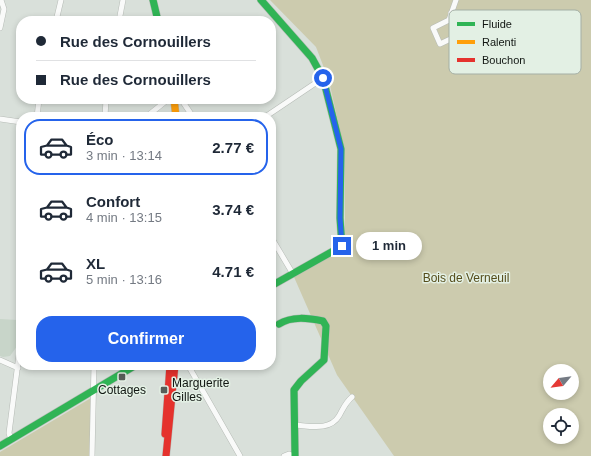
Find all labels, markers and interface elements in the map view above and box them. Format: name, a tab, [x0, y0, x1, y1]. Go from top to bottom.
legend	[449, 10, 581, 74]
text: Fluide	[482, 18, 512, 30]
text: Rue des Cornouillers	[60, 33, 211, 50]
text: Ralenti	[482, 36, 516, 48]
text: Bouchon	[482, 54, 525, 66]
route start	[314, 69, 332, 87]
text: Rue des Cornouillers	[60, 71, 211, 88]
icon: car	[38, 129, 74, 165]
text: Éco	[86, 131, 114, 148]
text: 2.77 €	[212, 139, 254, 156]
text: 3 min · 13:14	[86, 148, 162, 163]
icon: car	[38, 191, 74, 227]
text: Confort	[86, 193, 140, 210]
text: 3.74 €	[212, 201, 254, 218]
text: 4 min · 13:15	[86, 210, 162, 225]
callout: 1 min	[356, 232, 422, 260]
route end	[333, 237, 351, 255]
text: 1 min	[372, 238, 406, 253]
icon: car	[38, 253, 74, 289]
text: XL	[86, 255, 105, 272]
text: 4.71 €	[212, 263, 254, 280]
park label: Bois de Verneuil	[423, 271, 509, 285]
text: 5 min · 13:16	[86, 272, 162, 287]
button: Confirmer	[36, 316, 256, 362]
north arrow	[543, 364, 579, 400]
map controls	[543, 364, 579, 444]
marker: Cottages	[117, 372, 127, 382]
place label: Marguerite Gilles	[172, 376, 230, 404]
place label: Cottages	[98, 383, 146, 397]
marker: Marguerite Gilles	[159, 385, 169, 395]
button: locate	[543, 408, 579, 444]

